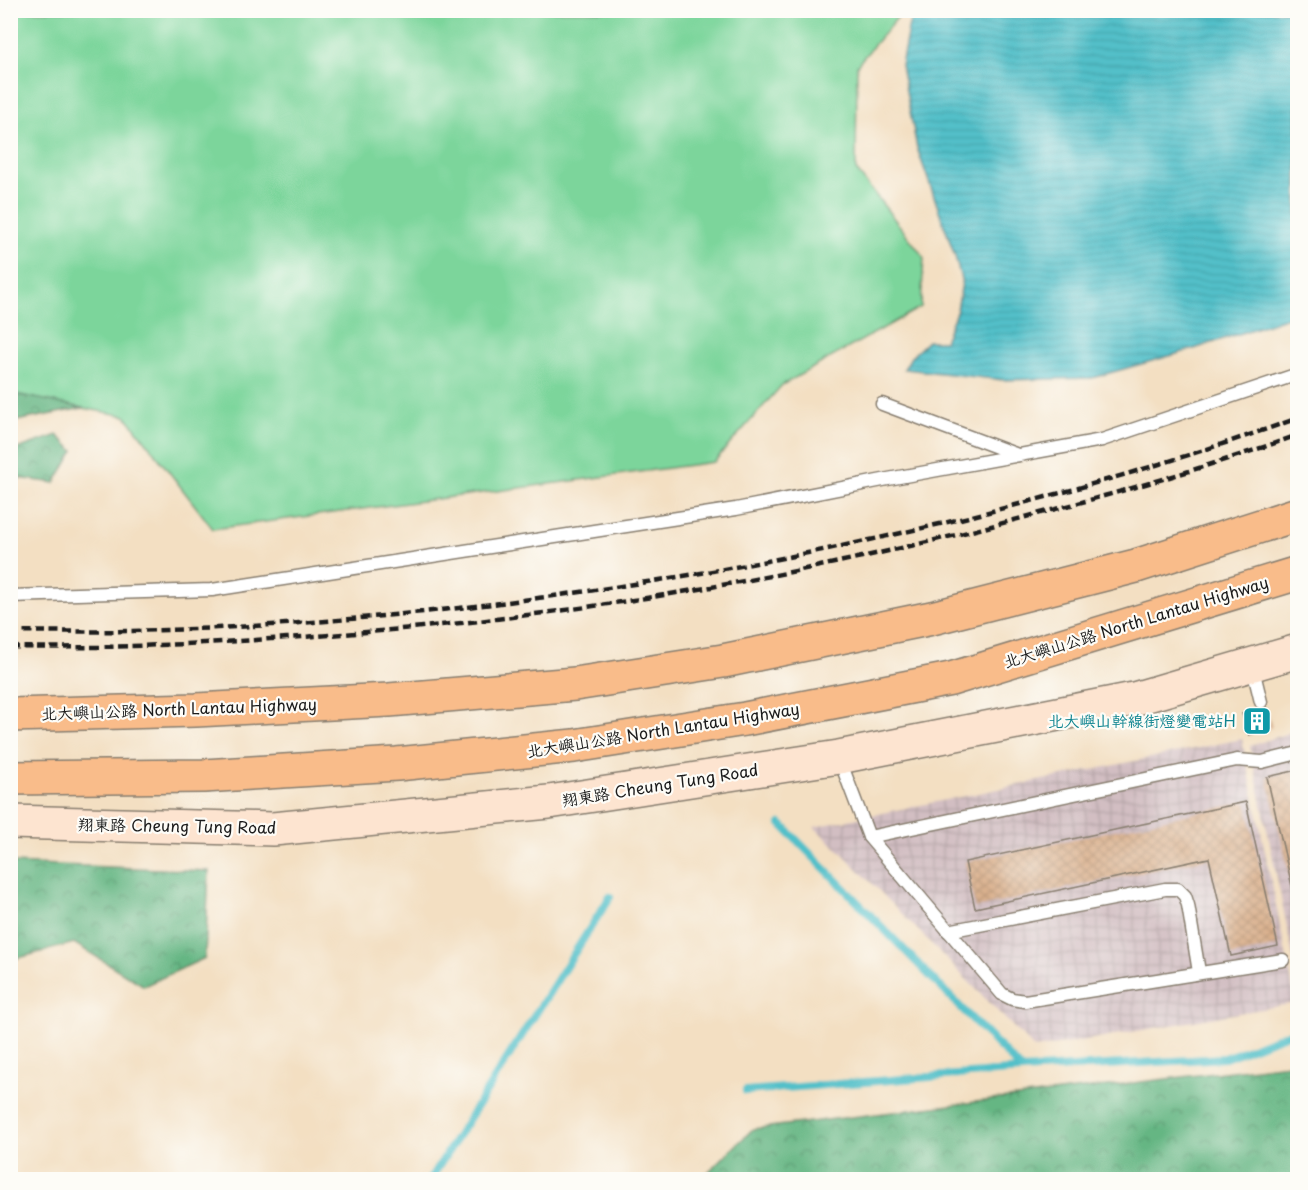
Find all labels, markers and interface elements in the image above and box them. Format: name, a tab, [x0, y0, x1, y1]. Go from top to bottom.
street label: 北大嶼山公路 North Lantau Highway	[1000, 569, 1271, 673]
street label: 北大嶼山公路 North Lantau Highway	[41, 691, 317, 725]
street label: 北大嶼山公路 North Lantau Highway	[525, 696, 801, 762]
building icon: 北大嶼山幹線街燈變電站H	[1241, 705, 1273, 737]
place label: 北大嶼山幹線街燈變電站H	[1048, 708, 1236, 732]
street label: 翔東路 Cheung Tung Road	[560, 757, 760, 811]
street label: 翔東路 Cheung Tung Road	[78, 811, 276, 839]

